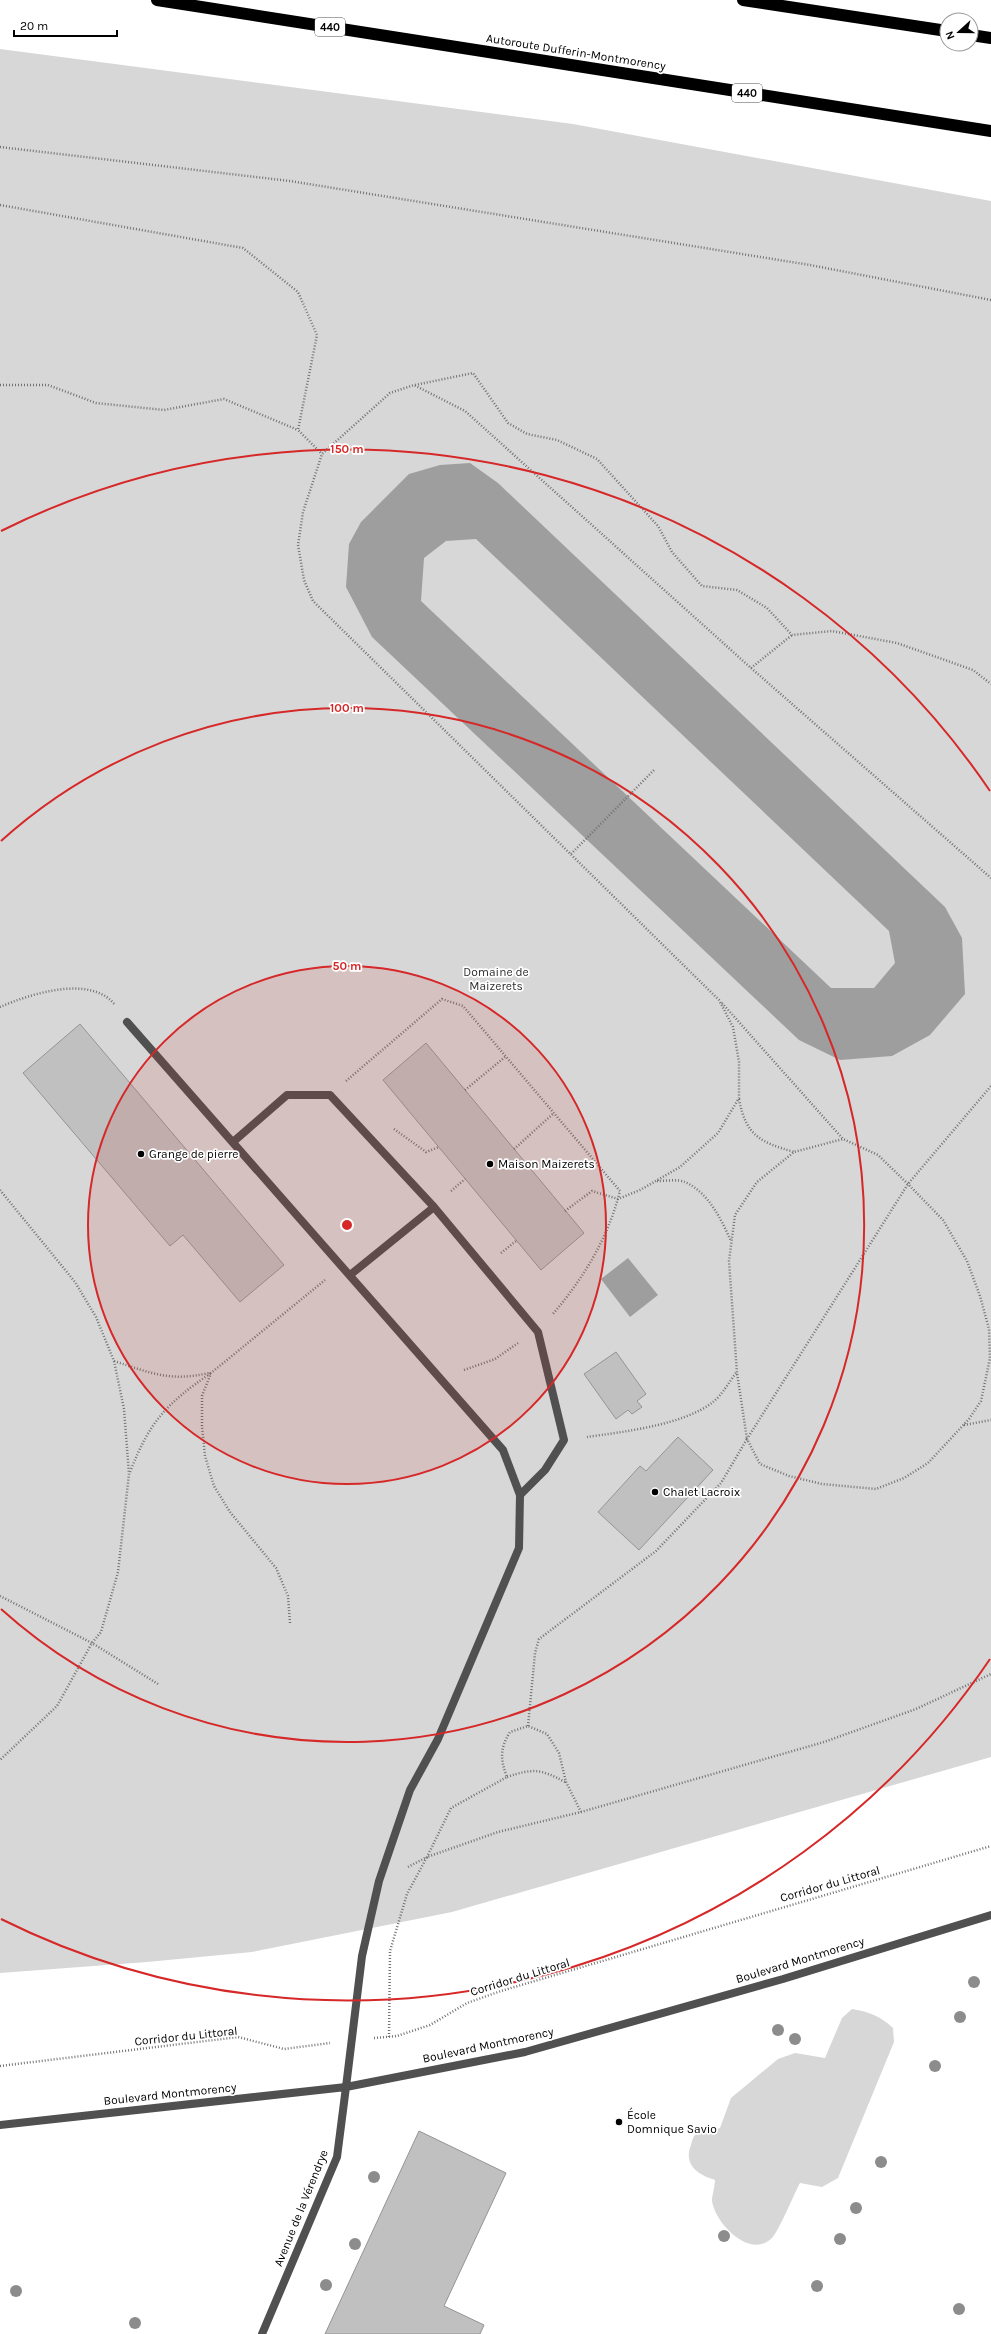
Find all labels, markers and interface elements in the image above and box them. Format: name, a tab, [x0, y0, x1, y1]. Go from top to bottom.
scale bar	[14, 12, 117, 38]
north arrow	[939, 12, 979, 52]
road number: 440	[315, 18, 345, 36]
text: 20 m	[20, 19, 48, 33]
text: N	[943, 29, 958, 41]
street label: Autoroute Dufferin-Montmorency	[485, 31, 667, 73]
road number: 440	[732, 84, 762, 102]
text: 150 m	[330, 442, 364, 456]
text: 100 m	[330, 701, 364, 715]
text: 50 m	[333, 959, 362, 973]
park label: Domaine de Maizerets	[463, 965, 529, 993]
place label: Grange de pierre	[149, 1147, 238, 1161]
marker: Grange de pierre	[136, 1149, 146, 1159]
place label: Maison Maizerets	[498, 1157, 595, 1171]
marker: Maison Maizerets	[485, 1159, 495, 1169]
centre of rings	[340, 1218, 354, 1232]
place label: Chalet Lacroix	[663, 1485, 740, 1499]
marker: Chalet Lacroix	[650, 1487, 660, 1497]
street label: Corridor du Littoral	[778, 1863, 882, 1905]
street label: Boulevard Montmorency	[734, 1934, 866, 1986]
street label: Corridor du Littoral	[469, 1955, 571, 1999]
street label: Corridor du Littoral	[134, 2024, 238, 2048]
street label: Boulevard Montmorency	[421, 2024, 555, 2066]
street label: Boulevard Montmorency	[103, 2080, 238, 2108]
place label: École Domnique Savio	[627, 2107, 717, 2136]
marker: École Domnique Savio	[614, 2117, 624, 2127]
street label: Avenue de la Vérendrye	[271, 2148, 331, 2268]

